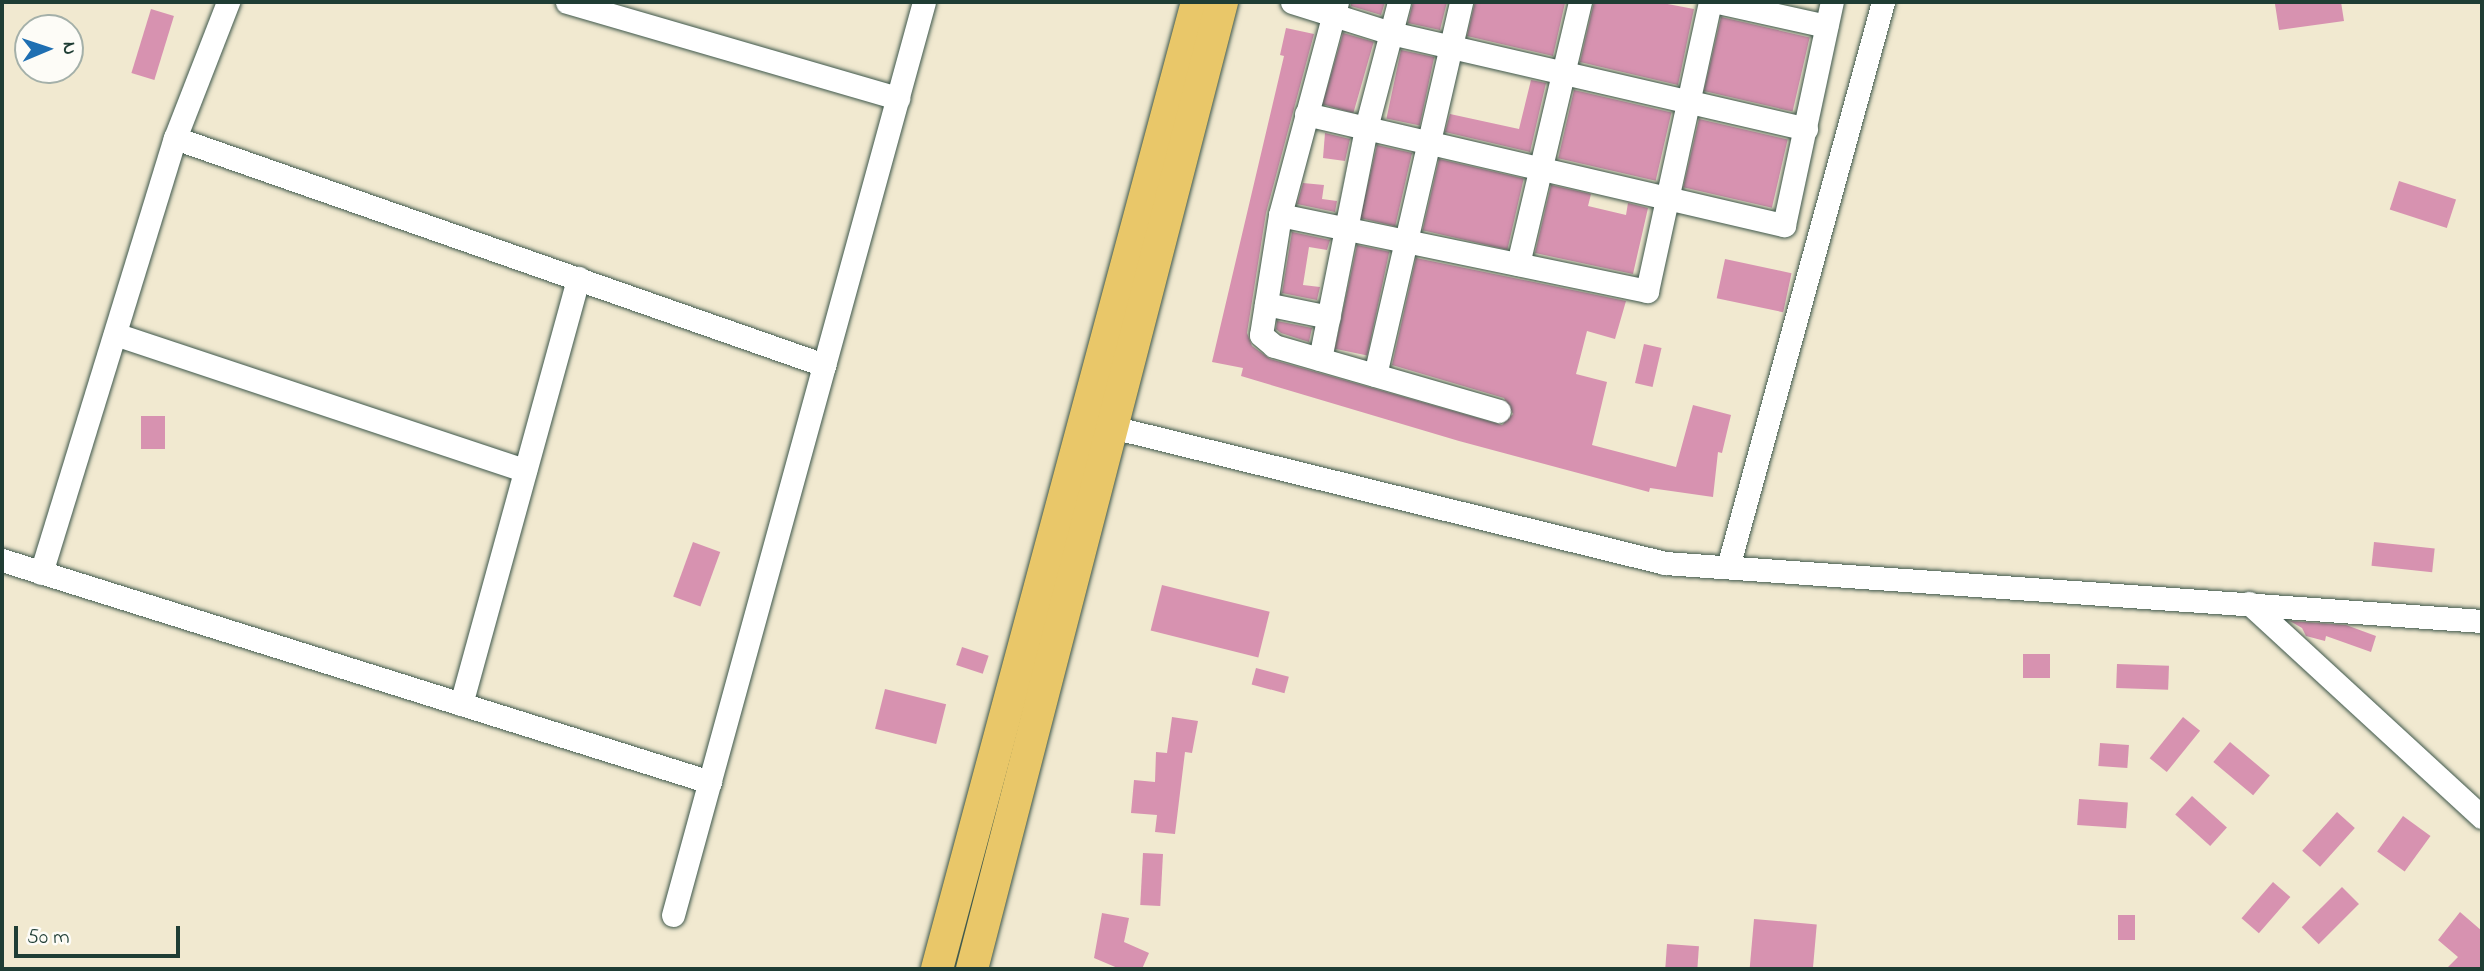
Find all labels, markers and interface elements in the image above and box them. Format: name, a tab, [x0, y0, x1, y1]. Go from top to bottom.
north arrow	[14, 14, 84, 84]
text: N	[55, 41, 82, 55]
scale bar	[18, 912, 184, 956]
text: 50 m	[27, 923, 70, 953]

